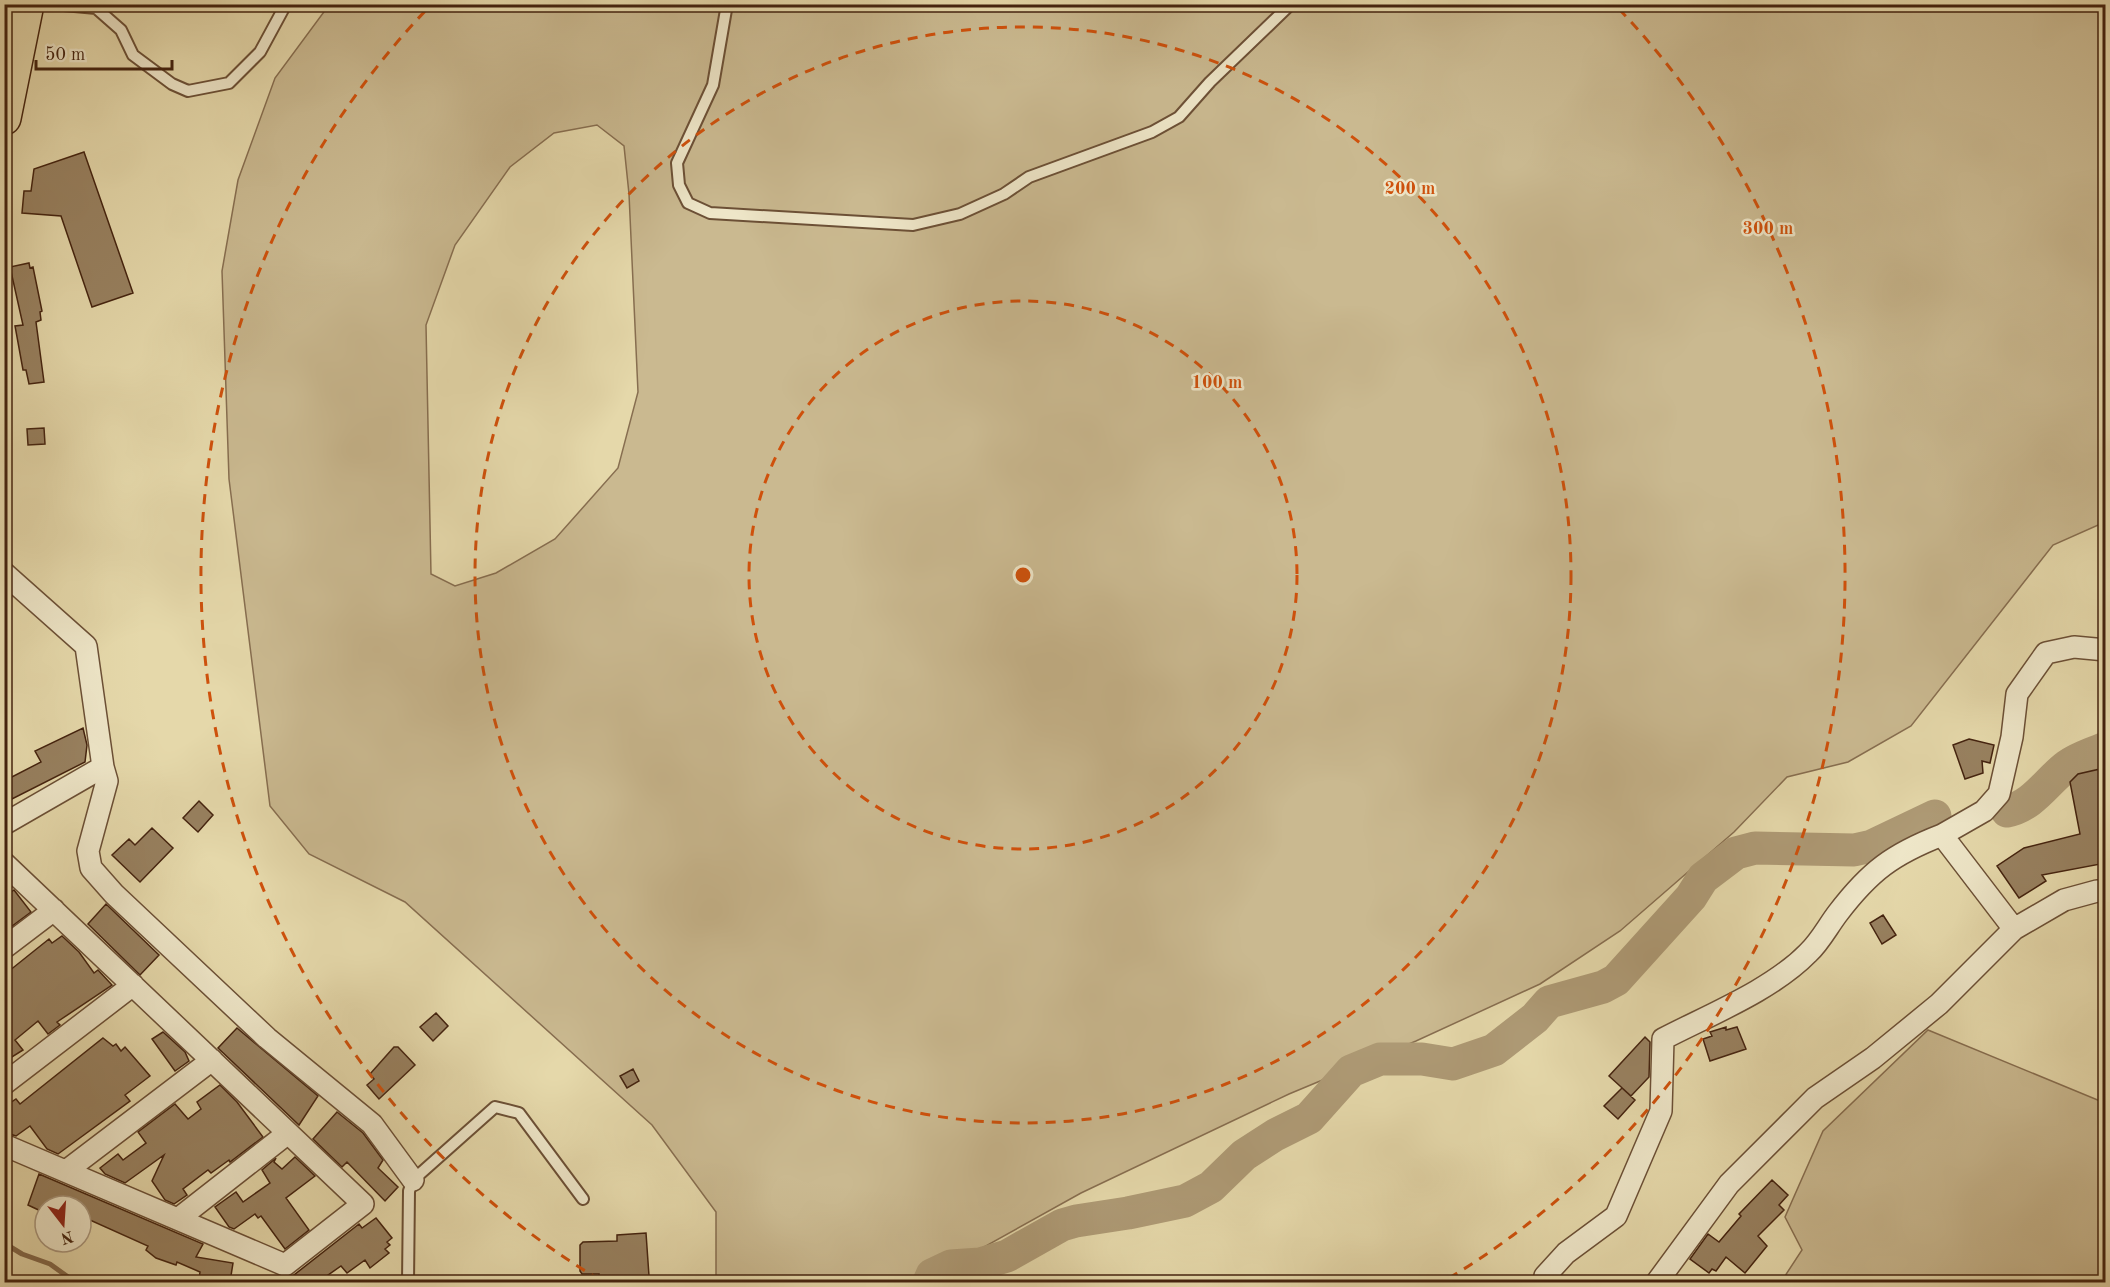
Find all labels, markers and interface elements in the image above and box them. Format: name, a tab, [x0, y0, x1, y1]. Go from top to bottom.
scale bar	[36, 33, 172, 71]
text: 50 m	[45, 46, 85, 64]
text: 200 m	[1385, 180, 1435, 198]
text: 300 m	[1743, 220, 1793, 238]
text: 100 m	[1192, 374, 1242, 392]
centre of rings	[1013, 565, 1033, 585]
north arrow	[33, 1194, 93, 1254]
text: N	[58, 1227, 75, 1246]

